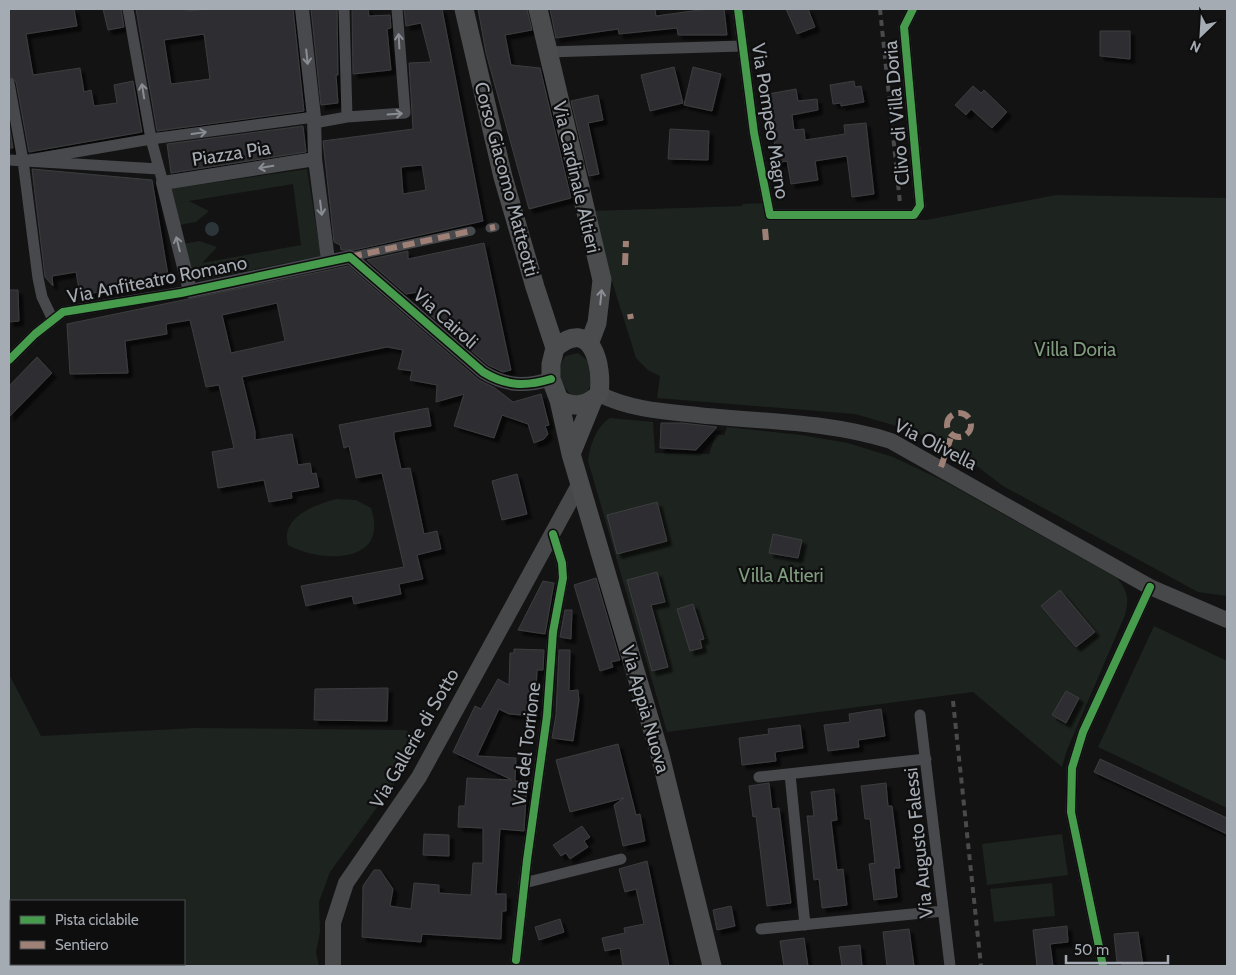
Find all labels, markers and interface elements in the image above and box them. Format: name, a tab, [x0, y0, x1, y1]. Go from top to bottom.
north arrow	[1176, 10, 1226, 60]
one-way arrow	[394, 33, 403, 49]
text: N	[1187, 37, 1204, 57]
street label: Clivo di Villa Doria	[879, 40, 914, 186]
street label: Via Pompeo Magno	[747, 41, 794, 201]
one-way arrow	[302, 49, 312, 65]
street label: Corso Giacomo Matteotti	[469, 79, 544, 279]
one-way arrow	[137, 84, 147, 100]
street label: Via Cardinale Altieri	[548, 99, 605, 255]
one-way arrow	[387, 109, 403, 118]
one-way arrow	[191, 127, 207, 137]
street label: Piazza Pia	[190, 136, 272, 171]
one-way arrow	[259, 162, 275, 172]
one-way arrow	[316, 199, 326, 215]
one-way arrow	[173, 236, 182, 252]
street label: Via Anfiteatro Romano	[65, 251, 249, 308]
street label: Via Cairoli	[408, 283, 483, 353]
one-way arrow	[596, 289, 606, 305]
park label: Villa Doria	[1034, 338, 1116, 361]
street label: Via Olivella	[891, 414, 981, 475]
park label: Villa Altieri	[739, 564, 823, 587]
street label: Via Appia Nuova	[616, 643, 675, 776]
street label: Via Gallerie di Sotto	[365, 664, 464, 812]
street label: Via del Torrione	[507, 680, 546, 807]
street label: Via Augusto Falessi	[899, 766, 938, 919]
legend	[10, 900, 185, 965]
text: Pista ciclabile	[55, 911, 139, 929]
scale bar	[1066, 932, 1168, 964]
text: Sentiero	[55, 936, 108, 954]
text: 50 m	[1074, 941, 1109, 959]

